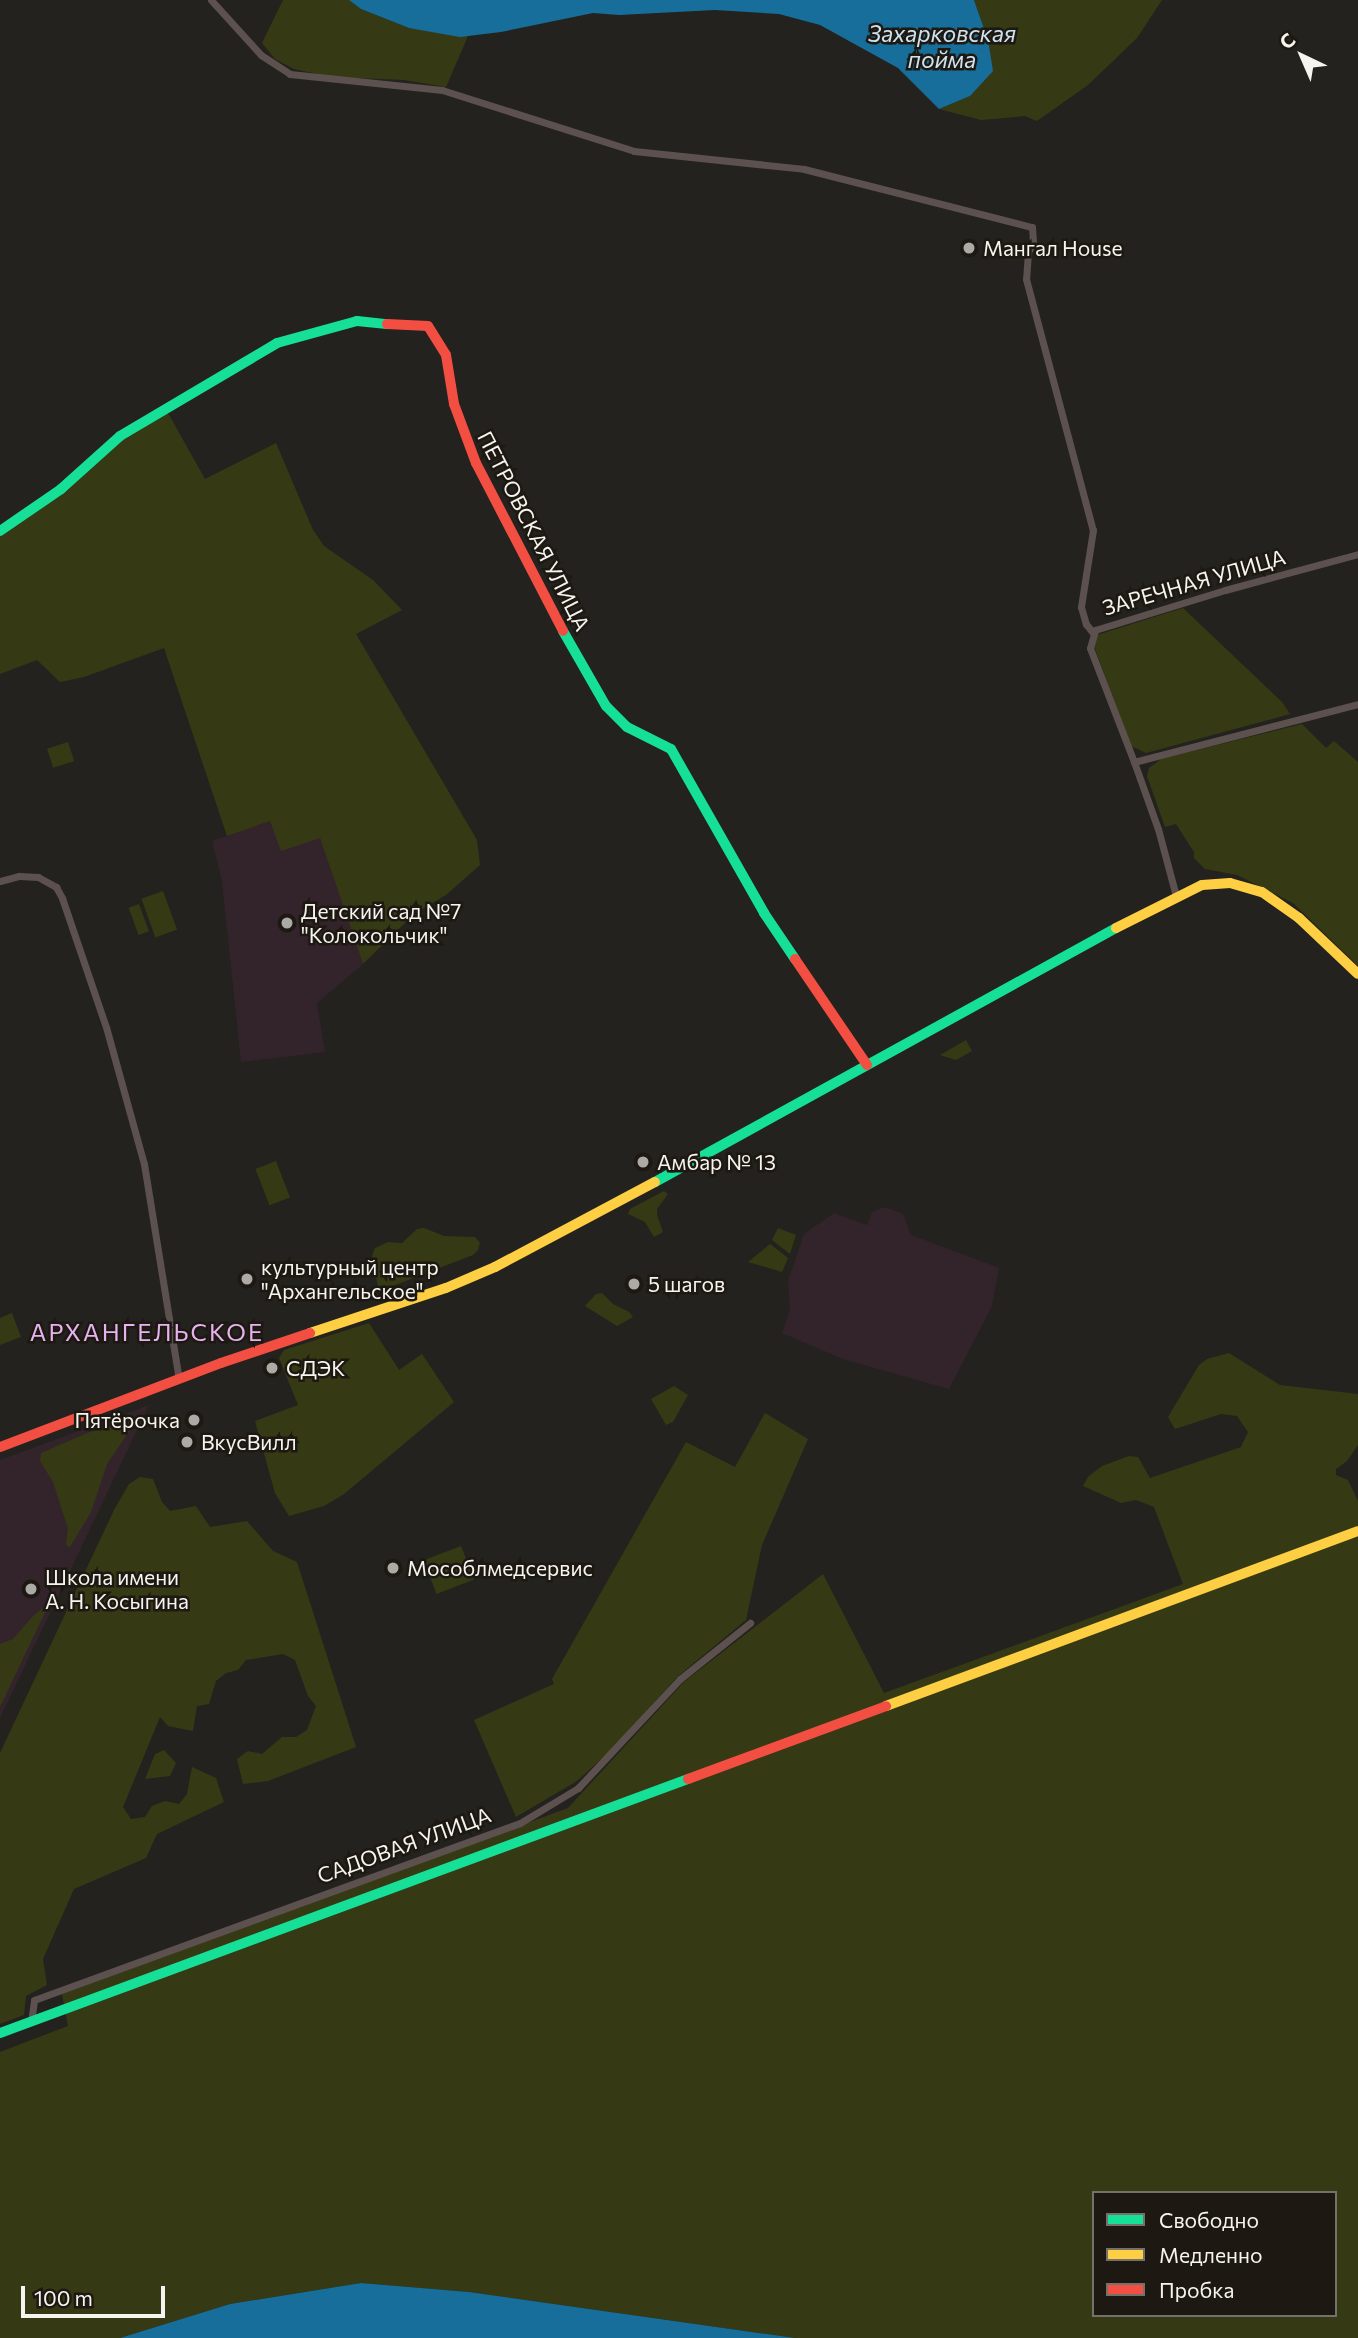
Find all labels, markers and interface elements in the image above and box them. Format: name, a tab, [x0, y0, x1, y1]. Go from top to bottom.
water label: Захарковская пойма	[868, 19, 1016, 73]
north arrow	[1267, 21, 1337, 91]
text: С	[1274, 28, 1300, 53]
place label: Мангал House	[983, 235, 1123, 261]
marker: Мангал House	[961, 240, 977, 256]
street label: ПЕТРОВСКАЯ УЛИЦА	[473, 427, 595, 635]
street label: ЗАРЕЧНАЯ УЛИЦА	[1100, 544, 1288, 620]
place label: Детский сад №7 "Колокольчик"	[301, 898, 461, 948]
marker: Детский сад №7 "Колокольчик"	[279, 915, 295, 931]
place label: Амбар № 13	[657, 1149, 776, 1175]
marker: Амбар № 13	[635, 1154, 651, 1170]
place label: культурный центр "Архангельское"	[261, 1254, 439, 1304]
marker: культурный центр "Архангельское"	[239, 1271, 255, 1287]
place label: 5 шагов	[648, 1271, 725, 1297]
marker: 5 шагов	[626, 1276, 642, 1292]
district label: АРХАНГЕЛЬСКОЕ	[31, 1318, 263, 1346]
place label: СДЭК	[286, 1355, 345, 1381]
marker: СДЭК	[264, 1360, 280, 1376]
place label: Пятёрочка	[74, 1407, 180, 1433]
marker: Пятёрочка	[186, 1412, 202, 1428]
place label: ВкусВилл	[201, 1429, 297, 1455]
marker: ВкусВилл	[179, 1434, 195, 1450]
place label: Мособлмедсервис	[407, 1555, 593, 1581]
marker: Мособлмедсервис	[385, 1560, 401, 1576]
place label: Школа имени А. Н. Косыгина	[45, 1564, 189, 1614]
marker: Школа имени А. Н. Косыгина	[23, 1581, 39, 1597]
street label: САДОВАЯ УЛИЦА	[314, 1802, 494, 1888]
legend	[1092, 2191, 1337, 2317]
text: Свободно	[1159, 2207, 1259, 2232]
text: Медленно	[1159, 2242, 1263, 2267]
scale bar	[24, 2272, 168, 2316]
text: Пробка	[1159, 2277, 1234, 2302]
text: 100 m	[34, 2285, 93, 2310]

